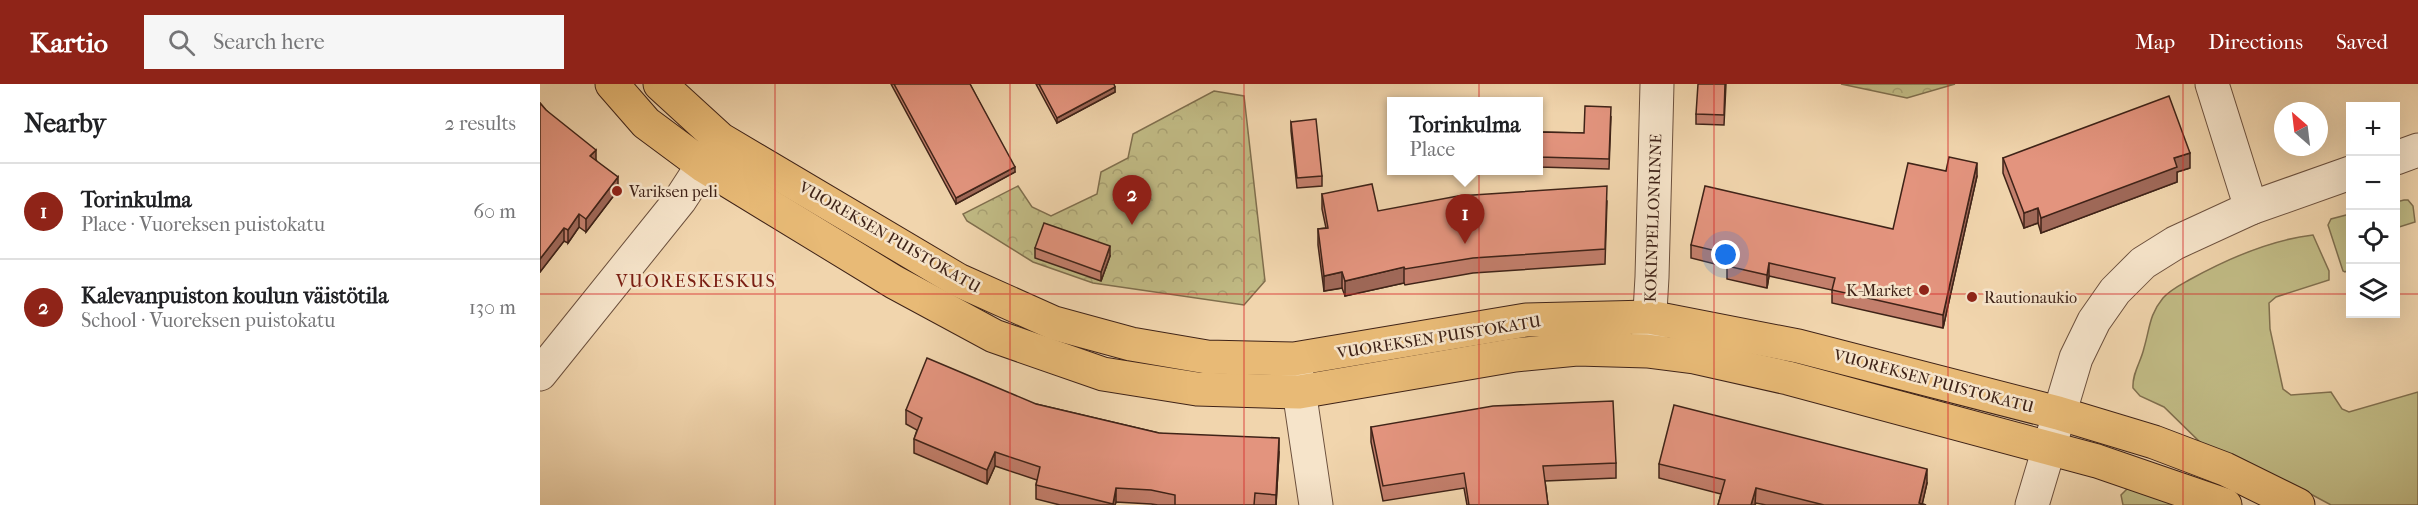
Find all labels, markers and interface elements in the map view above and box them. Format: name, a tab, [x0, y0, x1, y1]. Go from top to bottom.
search box	[144, 15, 564, 69]
text: Kartio	[30, 26, 108, 59]
icon: search	[165, 26, 198, 59]
text: Search here	[213, 29, 325, 55]
text: Map	[2135, 30, 2175, 54]
text: Directions	[2208, 30, 2303, 54]
text: Saved	[2336, 30, 2388, 54]
popup	[1387, 97, 1543, 175]
north arrow	[2274, 102, 2328, 156]
map controls	[2346, 102, 2400, 318]
button: +	[2346, 102, 2400, 156]
text: Nearby	[24, 108, 106, 139]
text: 2 results	[445, 112, 516, 135]
text: Torinkulma	[1410, 112, 1520, 138]
street label: KOKINPELLONRINNE	[1641, 133, 1665, 303]
text: Place	[1410, 138, 1455, 161]
button: −	[2346, 156, 2400, 210]
pin: 2	[1112, 176, 1152, 225]
street label: VUOREKSEN PUISTOKATU	[795, 177, 985, 297]
place label: Variksen peli	[628, 182, 718, 201]
marker: Variksen peli	[610, 184, 624, 198]
text: Torinkulma	[81, 187, 192, 213]
pin: 1	[1446, 194, 1484, 244]
text: 1	[40, 200, 47, 223]
text: 60 m	[473, 200, 516, 223]
button: locate	[2346, 210, 2400, 264]
text: Place · Vuoreksen puistokatu	[81, 213, 325, 236]
your location	[1711, 240, 1740, 269]
button: layers	[2346, 264, 2400, 318]
district label: VUORESKESKUS	[615, 271, 776, 292]
place label: K-Market	[1846, 281, 1912, 300]
text: Kalevanpuiston koulun väistötila	[81, 283, 388, 309]
marker: K-Market	[1917, 283, 1931, 297]
place label: Rautionaukio	[1984, 288, 2077, 307]
marker: Rautionaukio	[1965, 290, 1979, 304]
text: 2	[38, 296, 49, 319]
text: 130 m	[469, 296, 516, 319]
text: School · Vuoreksen puistokatu	[81, 309, 335, 332]
street label: VUOREKSEN PUISTOKATU	[1335, 311, 1543, 363]
street label: VUOREKSEN PUISTOKATU	[1831, 345, 2037, 417]

